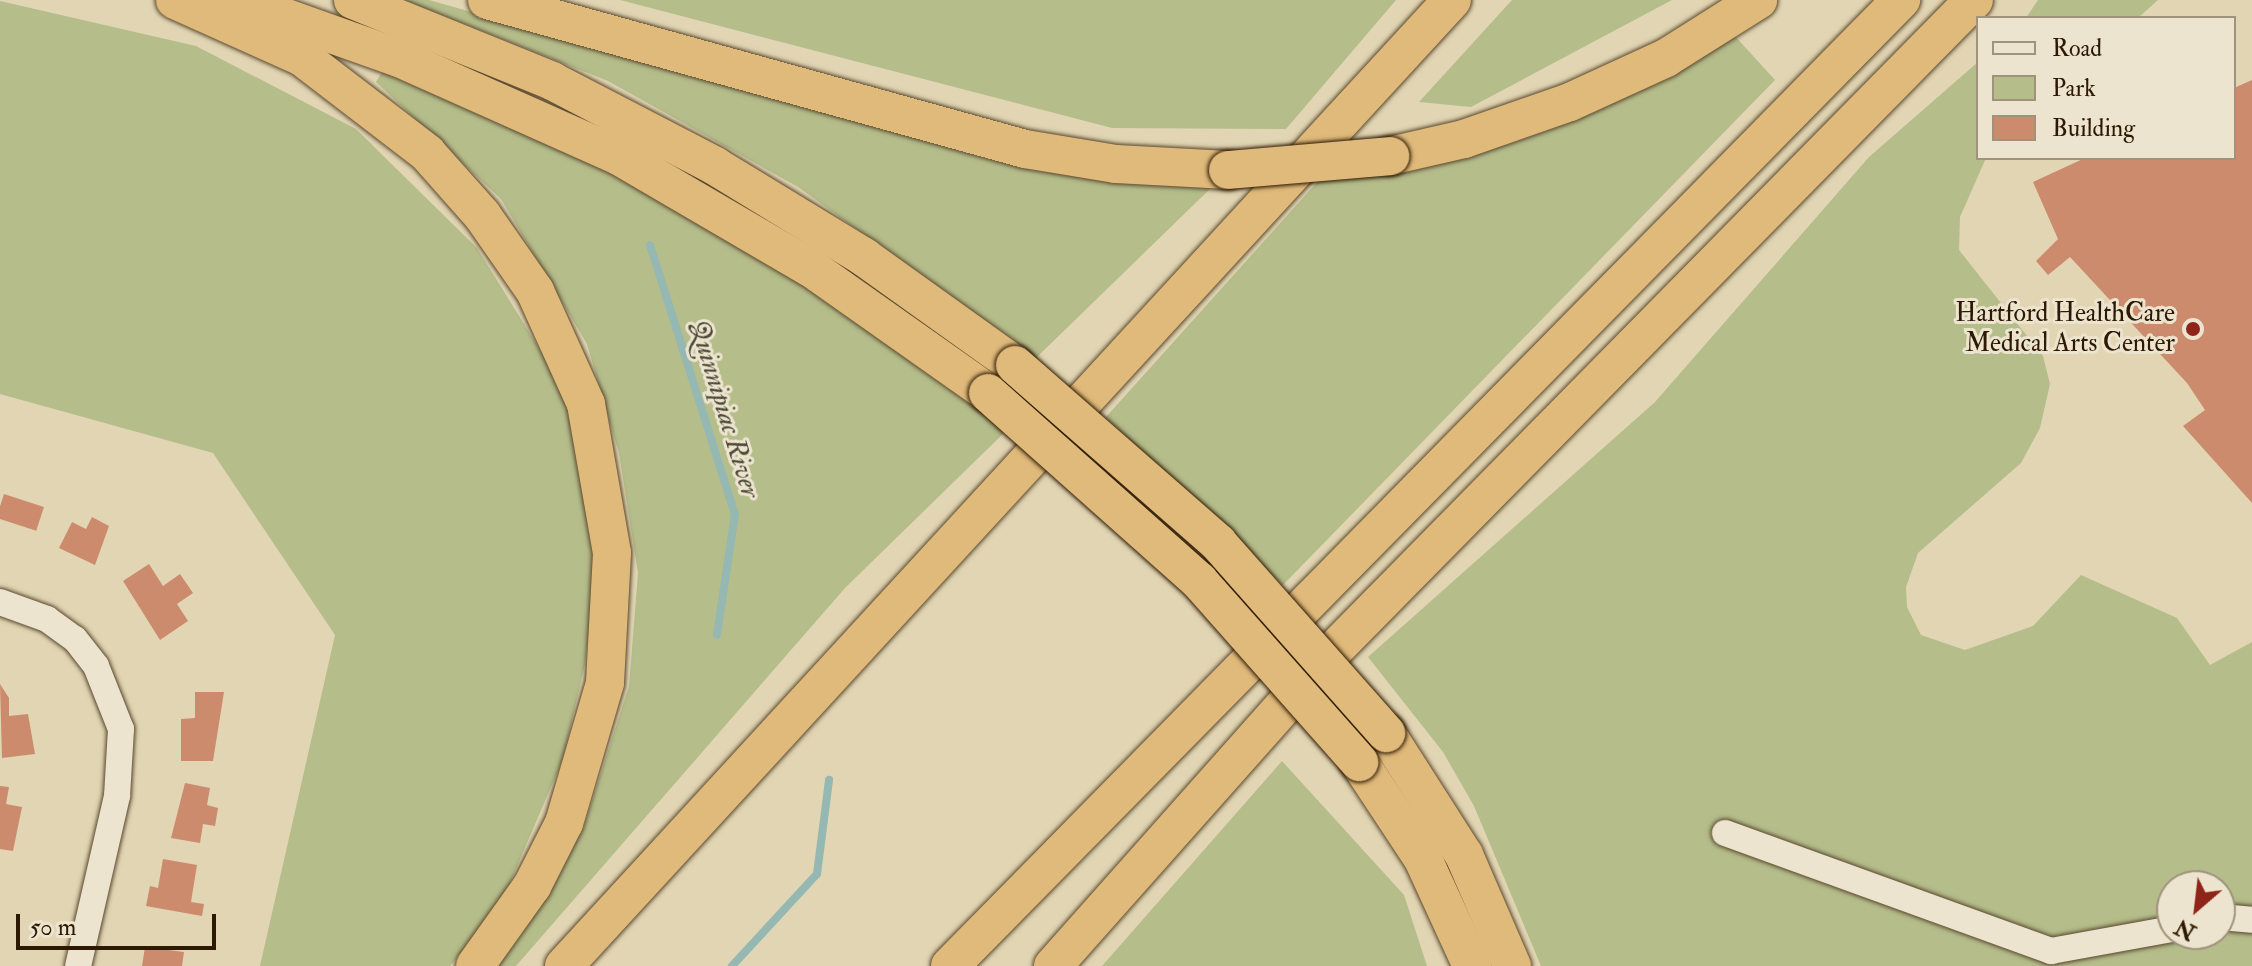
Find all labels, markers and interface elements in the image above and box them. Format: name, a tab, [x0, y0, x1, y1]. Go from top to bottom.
legend	[1976, 16, 2236, 160]
text: Road	[2052, 33, 2102, 64]
text: Park	[2052, 73, 2096, 104]
text: Building	[2052, 113, 2135, 144]
place label: Hartford HealthCare Medical Arts Center	[1955, 298, 2175, 360]
water label: Quinnipiac River	[681, 316, 767, 502]
marker: Hartford HealthCare Medical Arts Center	[2182, 318, 2204, 340]
north arrow	[2156, 870, 2236, 950]
scale bar	[20, 898, 220, 948]
text: 50 m	[30, 912, 76, 943]
text: N	[2170, 912, 2201, 946]

